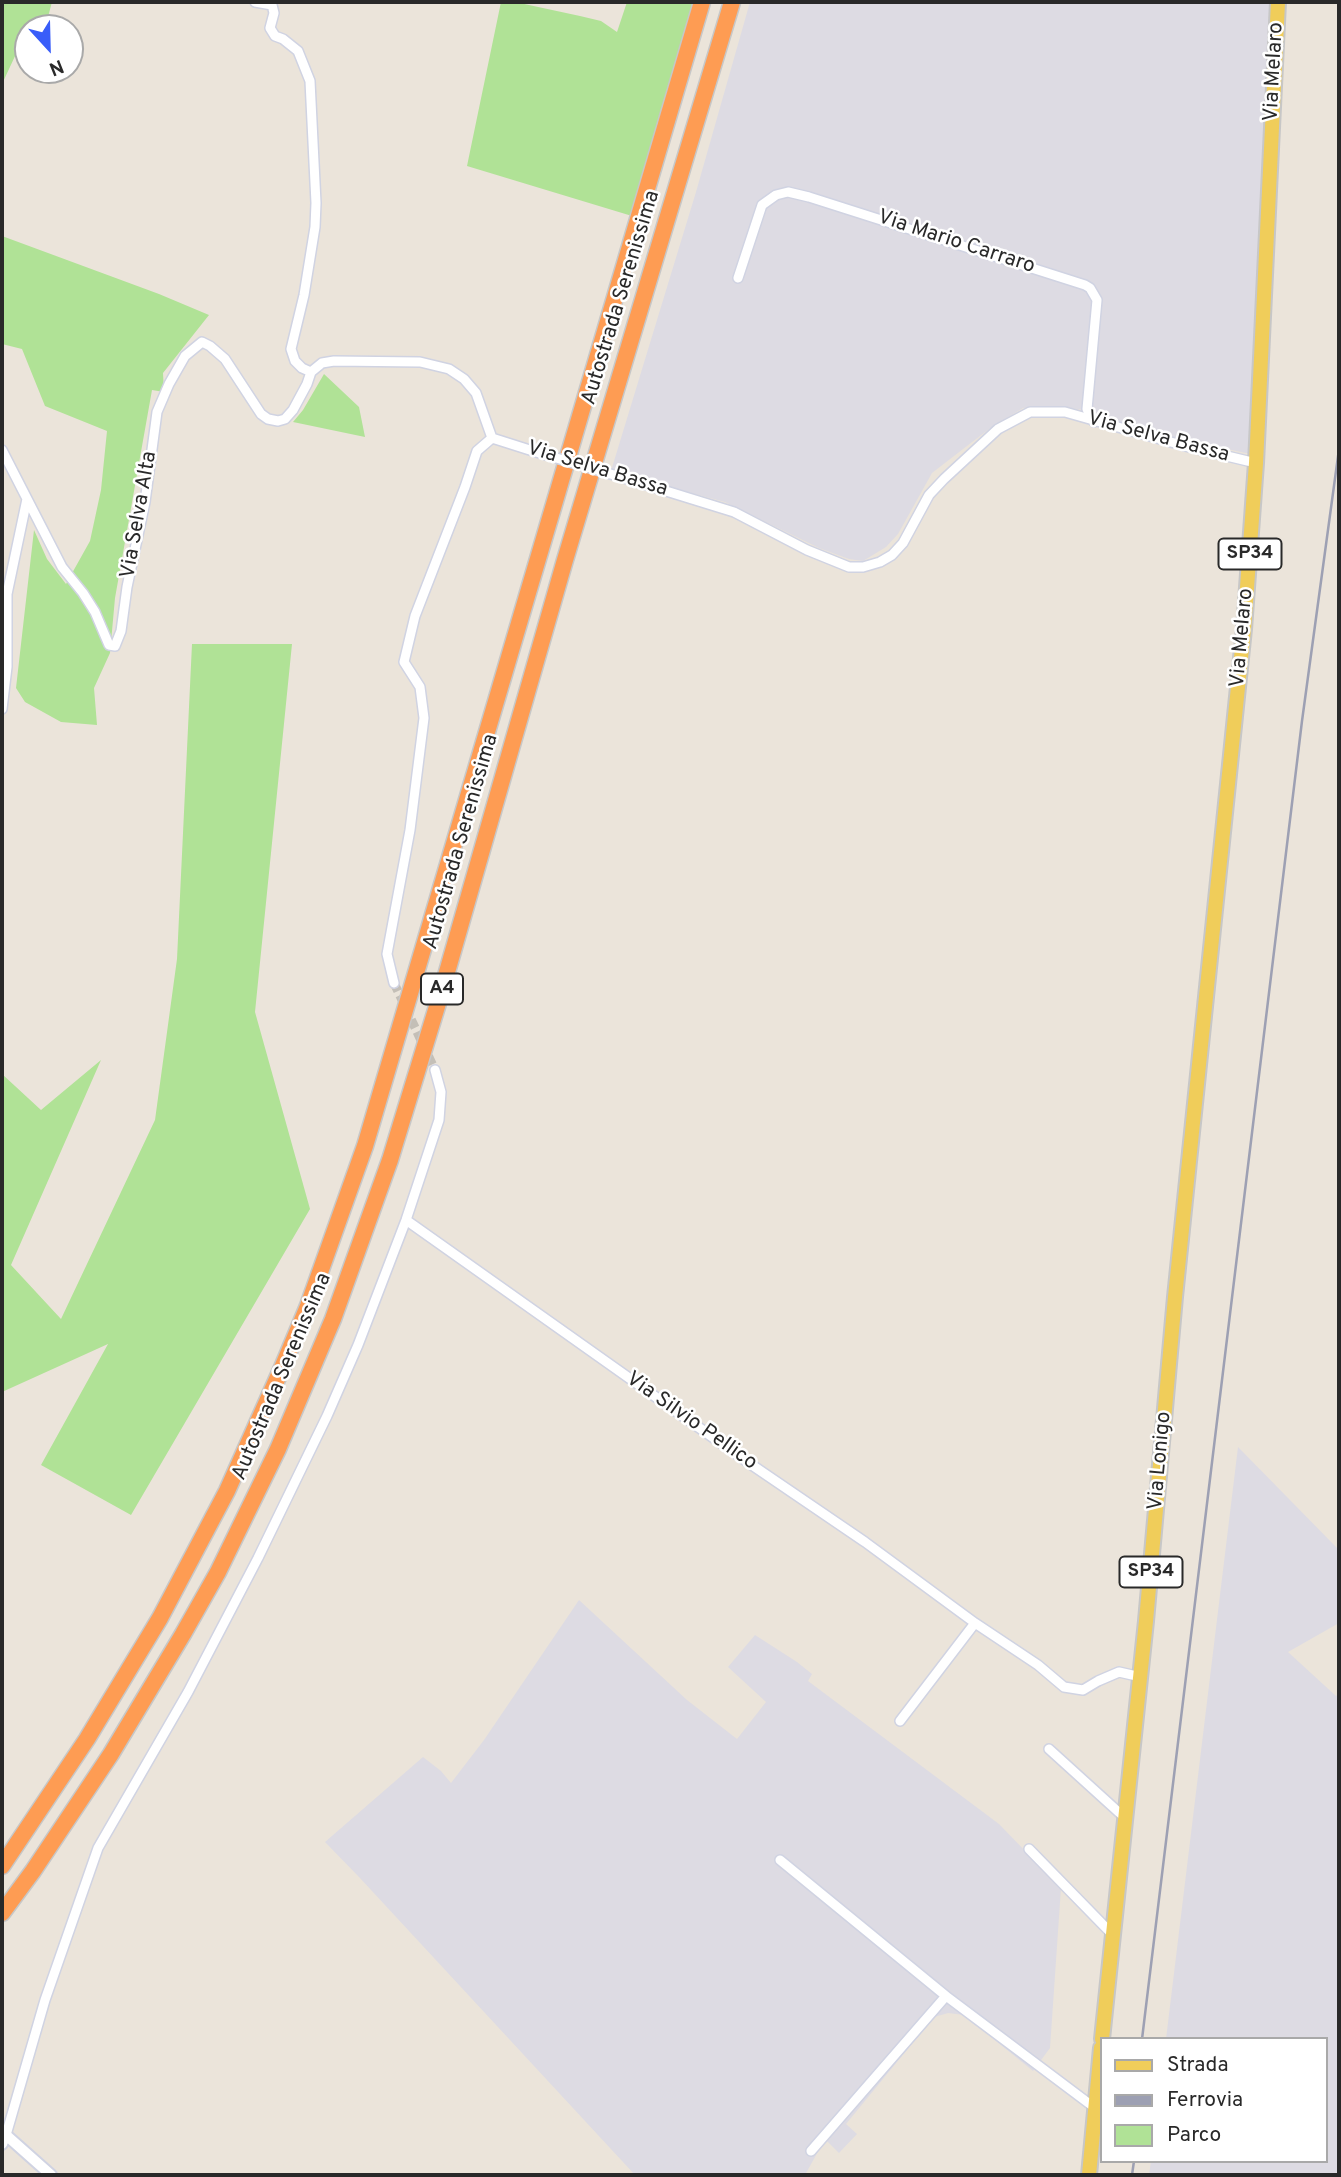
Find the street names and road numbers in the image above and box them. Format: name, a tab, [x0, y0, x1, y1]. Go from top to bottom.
street label: Via Melaro	[1260, 22, 1290, 122]
street label: Autostrada Serenissima	[577, 188, 667, 408]
street label: Via Mario Carraro	[874, 206, 1038, 280]
street label: Via Selva Bassa	[1084, 407, 1232, 469]
street label: Via Selva Bassa	[524, 437, 670, 503]
street label: Via Selva Alta	[116, 449, 164, 581]
road number: SP34	[1218, 538, 1282, 569]
street label: Via Melaro	[1226, 587, 1260, 689]
street label: Autostrada Serenissima	[419, 731, 505, 953]
road number: A4	[421, 973, 463, 1004]
street label: Autostrada Serenissima	[228, 1270, 338, 1484]
street label: Via Silvio Pellico	[621, 1367, 761, 1477]
street label: Via Lonigo	[1144, 1411, 1178, 1511]
road number: SP34	[1120, 1556, 1182, 1588]

